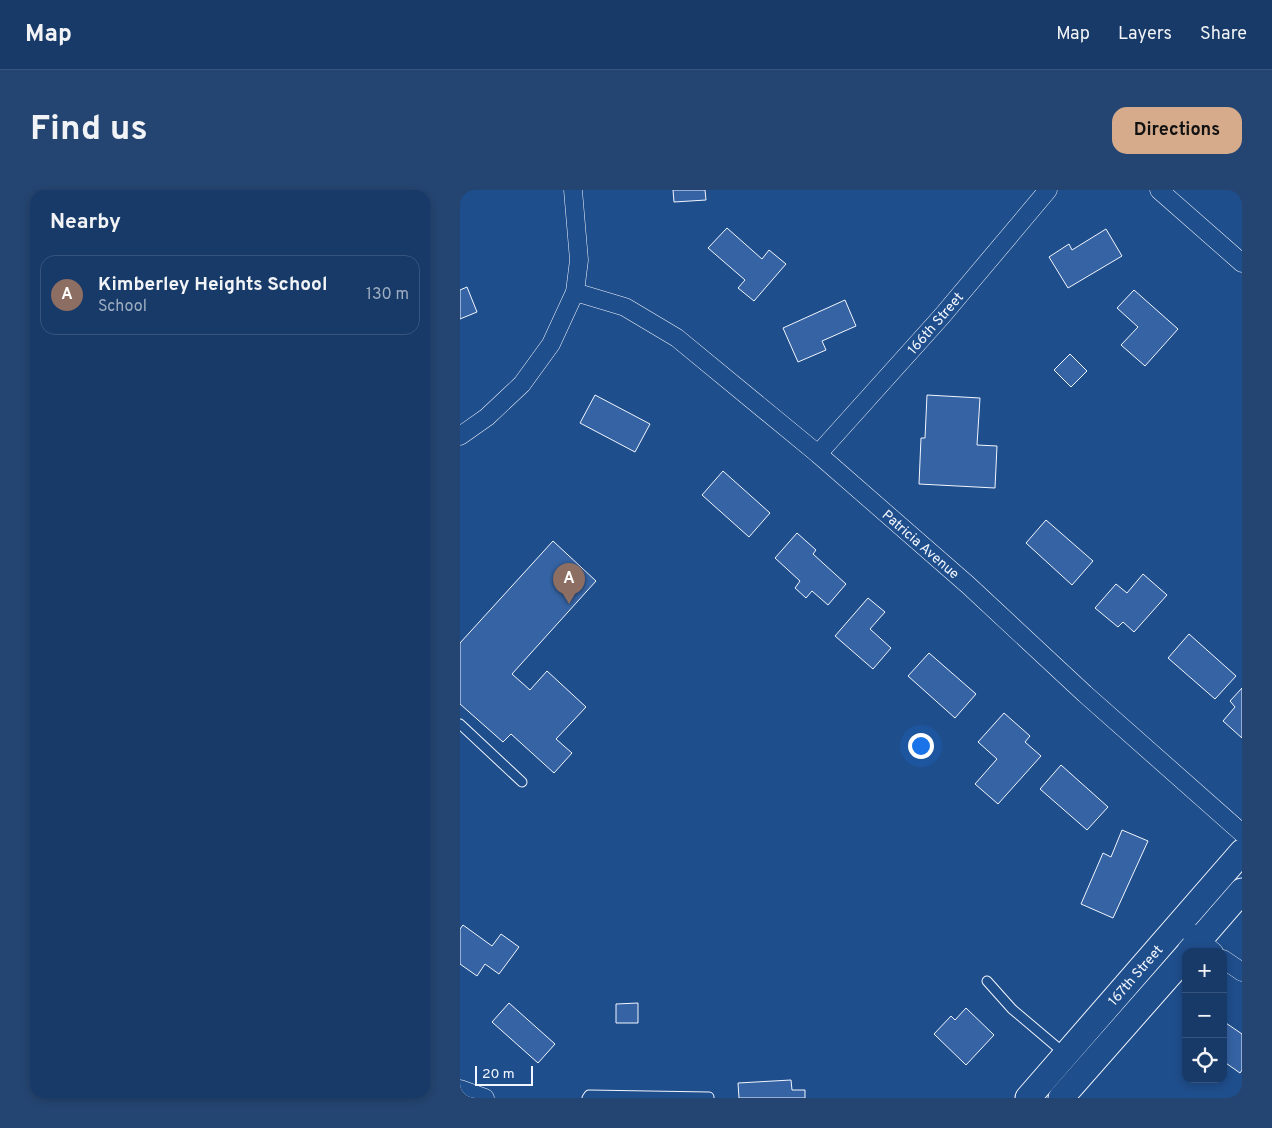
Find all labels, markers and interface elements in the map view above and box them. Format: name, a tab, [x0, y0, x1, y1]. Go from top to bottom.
text: Map	[25, 20, 72, 50]
text: Map	[1056, 23, 1090, 46]
text: Layers	[1118, 23, 1172, 46]
text: Share	[1200, 23, 1247, 46]
button: Directions	[1112, 107, 1242, 154]
text: Find us	[30, 108, 148, 152]
text: Nearby	[50, 209, 121, 236]
text: Kimberley Heights School	[98, 273, 327, 297]
text: A	[61, 285, 73, 305]
text: 130 m	[366, 285, 409, 305]
street label: 166th Street	[905, 289, 968, 358]
text: School	[98, 297, 147, 317]
street label: Patricia Avenue	[878, 507, 962, 583]
pin: A	[553, 563, 585, 604]
your location	[908, 733, 934, 759]
street label: 167th Street	[1105, 942, 1167, 1010]
map controls	[1182, 948, 1227, 1083]
button: +	[1182, 948, 1227, 993]
button: −	[1182, 993, 1227, 1038]
button: locate	[1182, 1038, 1227, 1083]
scale bar	[475, 1063, 532, 1086]
text: 20 m	[482, 1066, 515, 1083]

